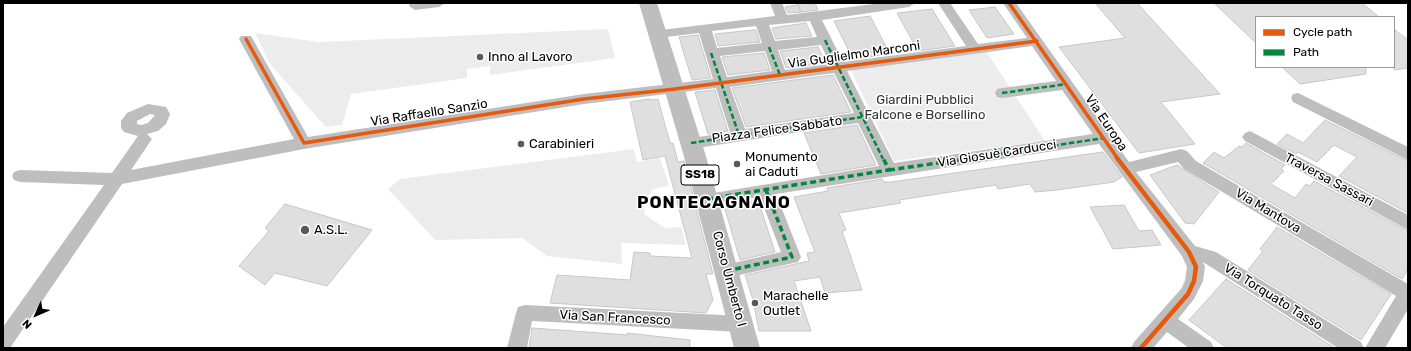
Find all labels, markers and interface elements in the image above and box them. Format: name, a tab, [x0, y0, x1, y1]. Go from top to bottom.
legend	[1255, 16, 1395, 68]
text: Cycle path	[1293, 25, 1352, 39]
street label: Via Guglielmo Marconi	[787, 38, 921, 72]
text: Path	[1293, 45, 1319, 59]
place label: Inno al Lavoro	[488, 49, 573, 65]
marker: Inno al Lavoro	[475, 52, 485, 62]
park label: Giardini Pubblici Falcone e Borsellino	[865, 92, 985, 123]
street label: Via Europa	[1081, 92, 1131, 154]
street label: Via Raffaello Sanzio	[369, 96, 489, 130]
street label: Piazza Felice Sabbato	[711, 113, 843, 147]
place label: Carabinieri	[529, 136, 594, 152]
street label: Via Giosuè Carducci	[936, 137, 1058, 171]
marker: Carabinieri	[516, 139, 526, 149]
place label: Monumento ai Caduti	[745, 149, 818, 180]
street label: Traversa Sassari	[1282, 150, 1376, 210]
marker: Monumento ai Caduti	[732, 159, 742, 169]
road number: SS18	[681, 165, 719, 185]
street label: Via Mantova	[1232, 185, 1304, 237]
district label: PONTECAGNANO	[637, 193, 791, 213]
place label: A.S.L.	[314, 222, 348, 238]
marker: A.S.L.	[299, 224, 311, 236]
street label: Corso Umberto I	[709, 230, 749, 328]
street label: Via Torquato Tasso	[1221, 260, 1325, 334]
place label: Marachelle Outlet	[763, 288, 828, 319]
north arrow	[16, 295, 56, 335]
marker: Marachelle Outlet	[750, 298, 760, 308]
street label: Via San Francesco	[559, 307, 671, 329]
text: N	[20, 316, 35, 331]

